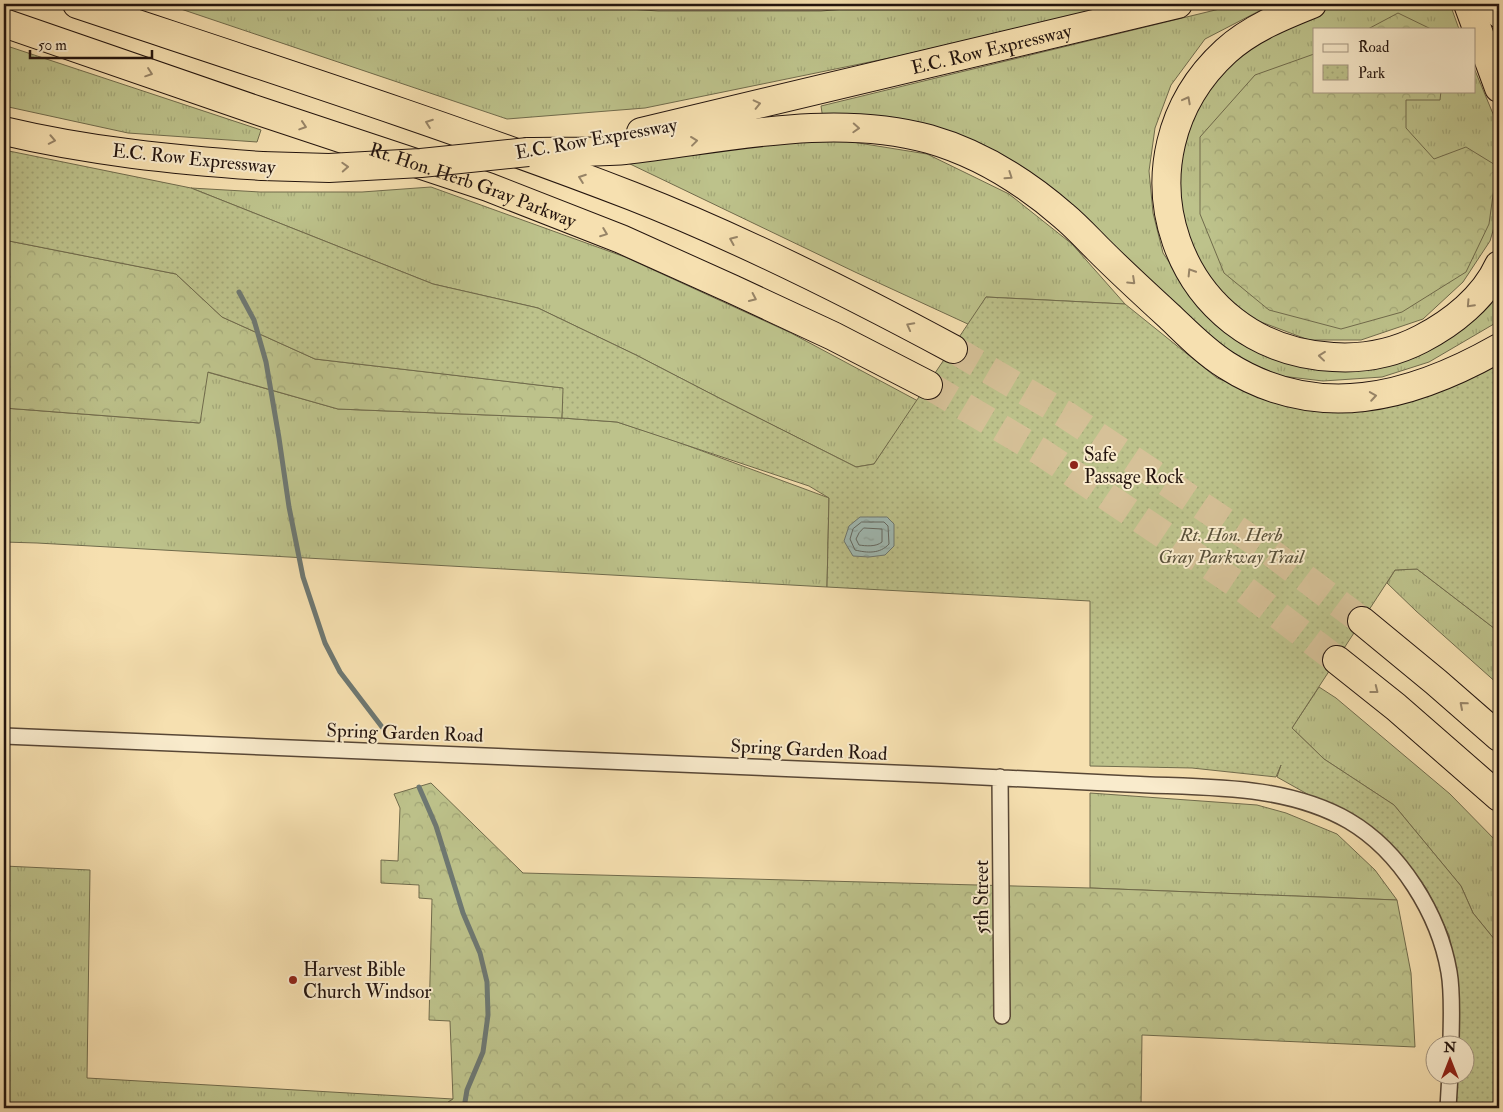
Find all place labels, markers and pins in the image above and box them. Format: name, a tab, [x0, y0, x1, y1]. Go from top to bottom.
place label: Safe Passage Rock	[1084, 443, 1184, 489]
marker: Safe Passage Rock	[1068, 459, 1080, 471]
place label: Harvest Bible Church Windsor	[303, 958, 431, 1004]
marker: Harvest Bible Church Windsor	[287, 974, 299, 986]

